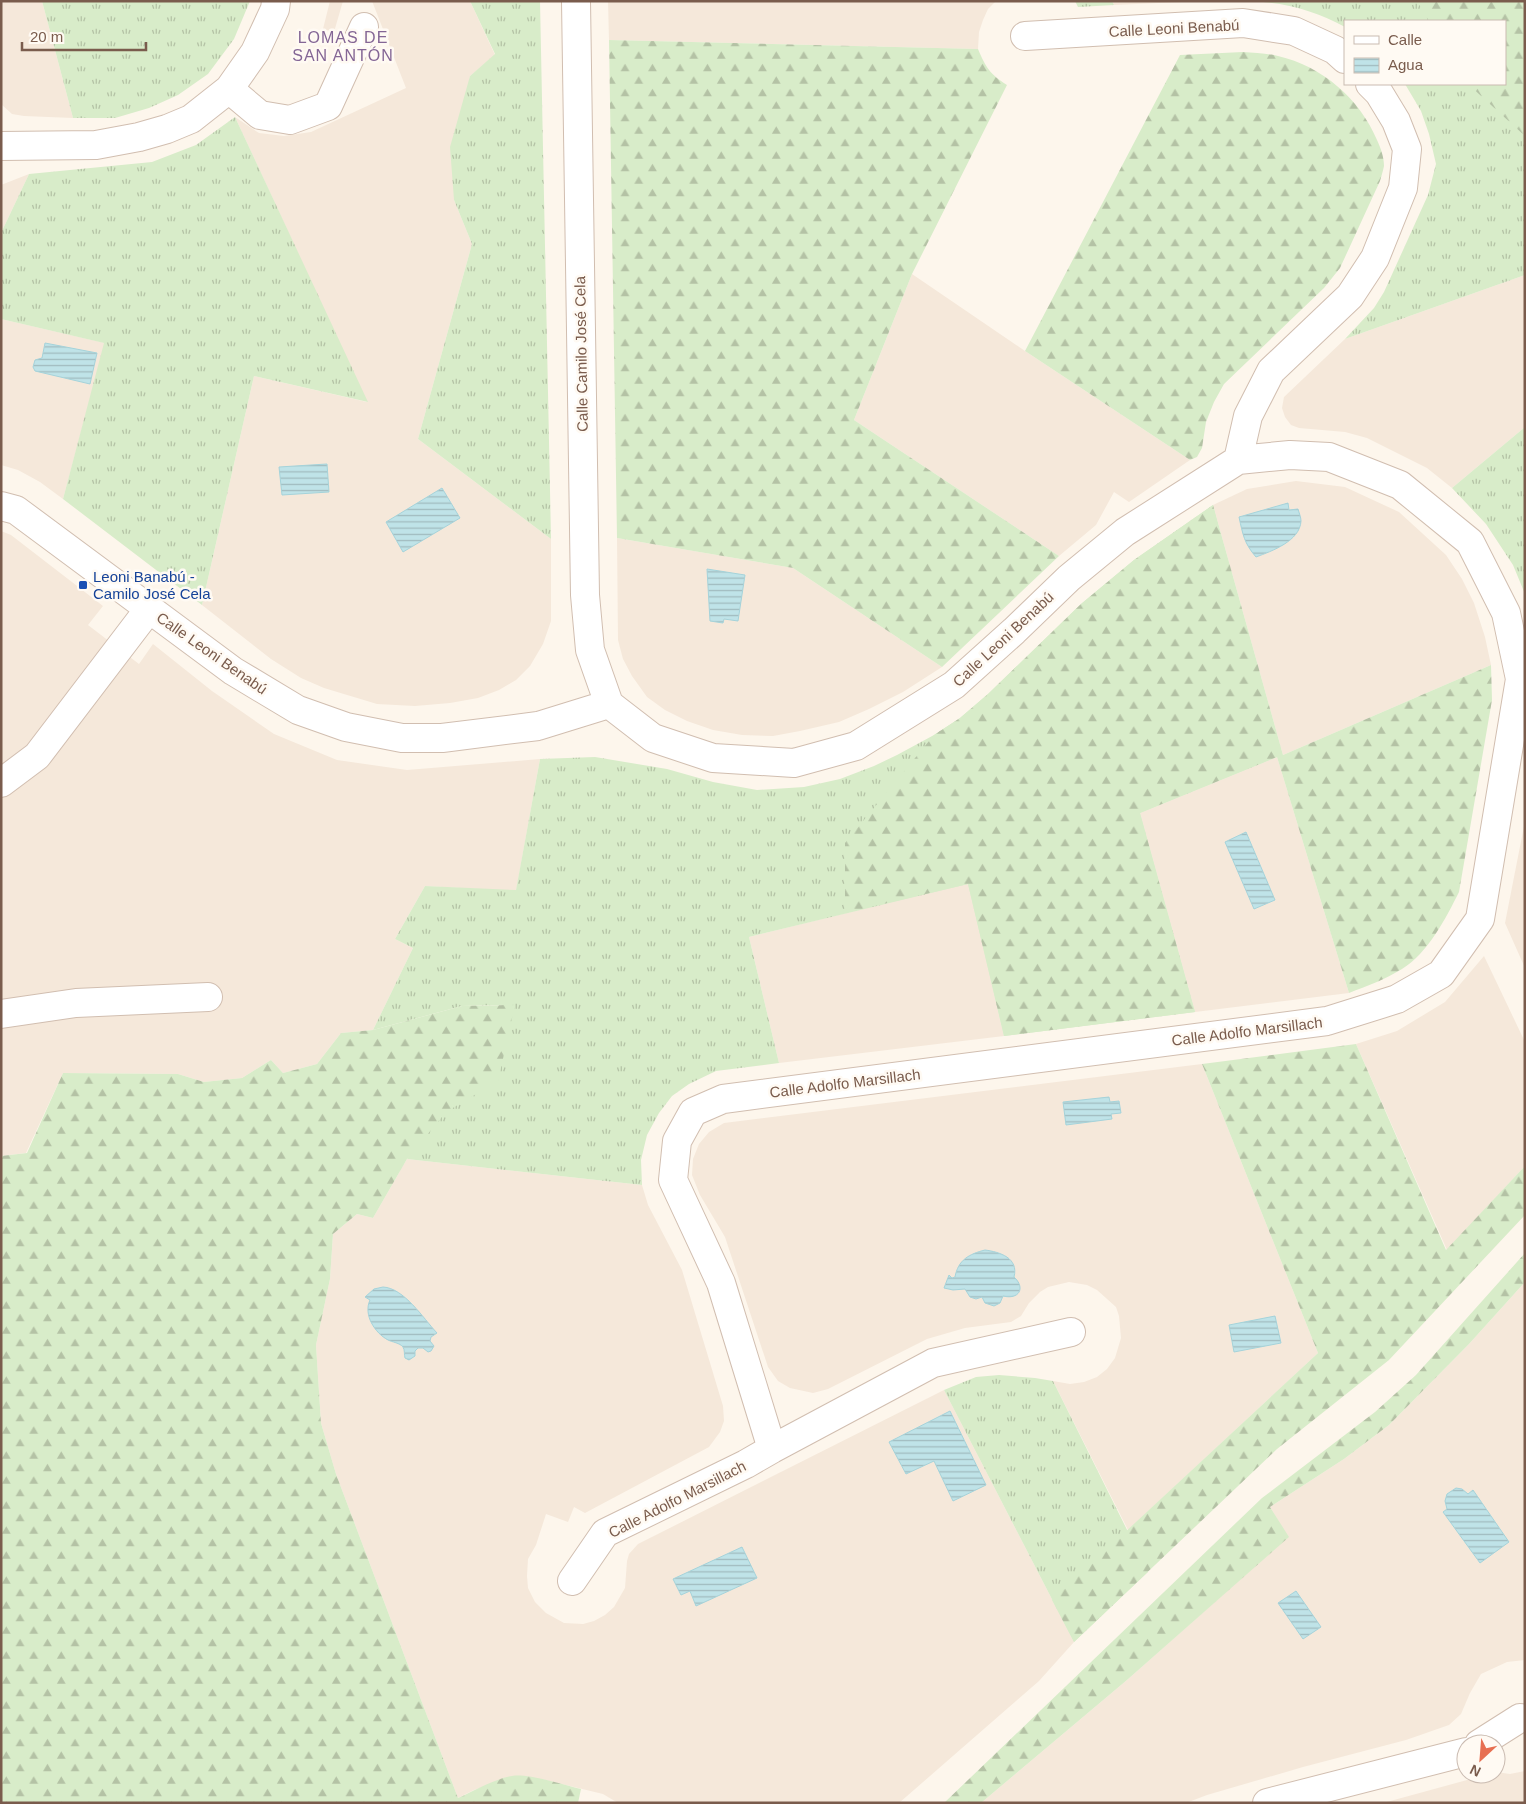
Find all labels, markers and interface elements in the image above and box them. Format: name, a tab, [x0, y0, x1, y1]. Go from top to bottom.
street label: Calle Leoni Benabú	[1108, 16, 1240, 40]
scale bar	[22, 20, 146, 52]
legend	[1344, 20, 1506, 85]
text: 20 m	[30, 28, 63, 45]
district label: LOMAS DE SAN ANTÓN	[292, 29, 394, 64]
text: Calle	[1388, 31, 1422, 48]
text: Agua	[1388, 56, 1424, 73]
street label: Calle Camilo José Cela	[571, 275, 591, 432]
place label: Leoni Banabú - Camilo José Cela	[93, 568, 211, 602]
marker: Leoni Banabú - Camilo José Cela	[77, 579, 89, 591]
street label: Calle Leoni Benabú	[949, 588, 1057, 690]
street label: Calle Leoni Benabú	[153, 608, 271, 698]
street label: Calle Adolfo Marsillach	[1171, 1013, 1323, 1049]
street label: Calle Adolfo Marsillach	[769, 1065, 921, 1101]
street label: Calle Adolfo Marsillach	[606, 1457, 748, 1541]
north arrow	[1456, 1734, 1506, 1784]
text: N	[1467, 1761, 1483, 1780]

